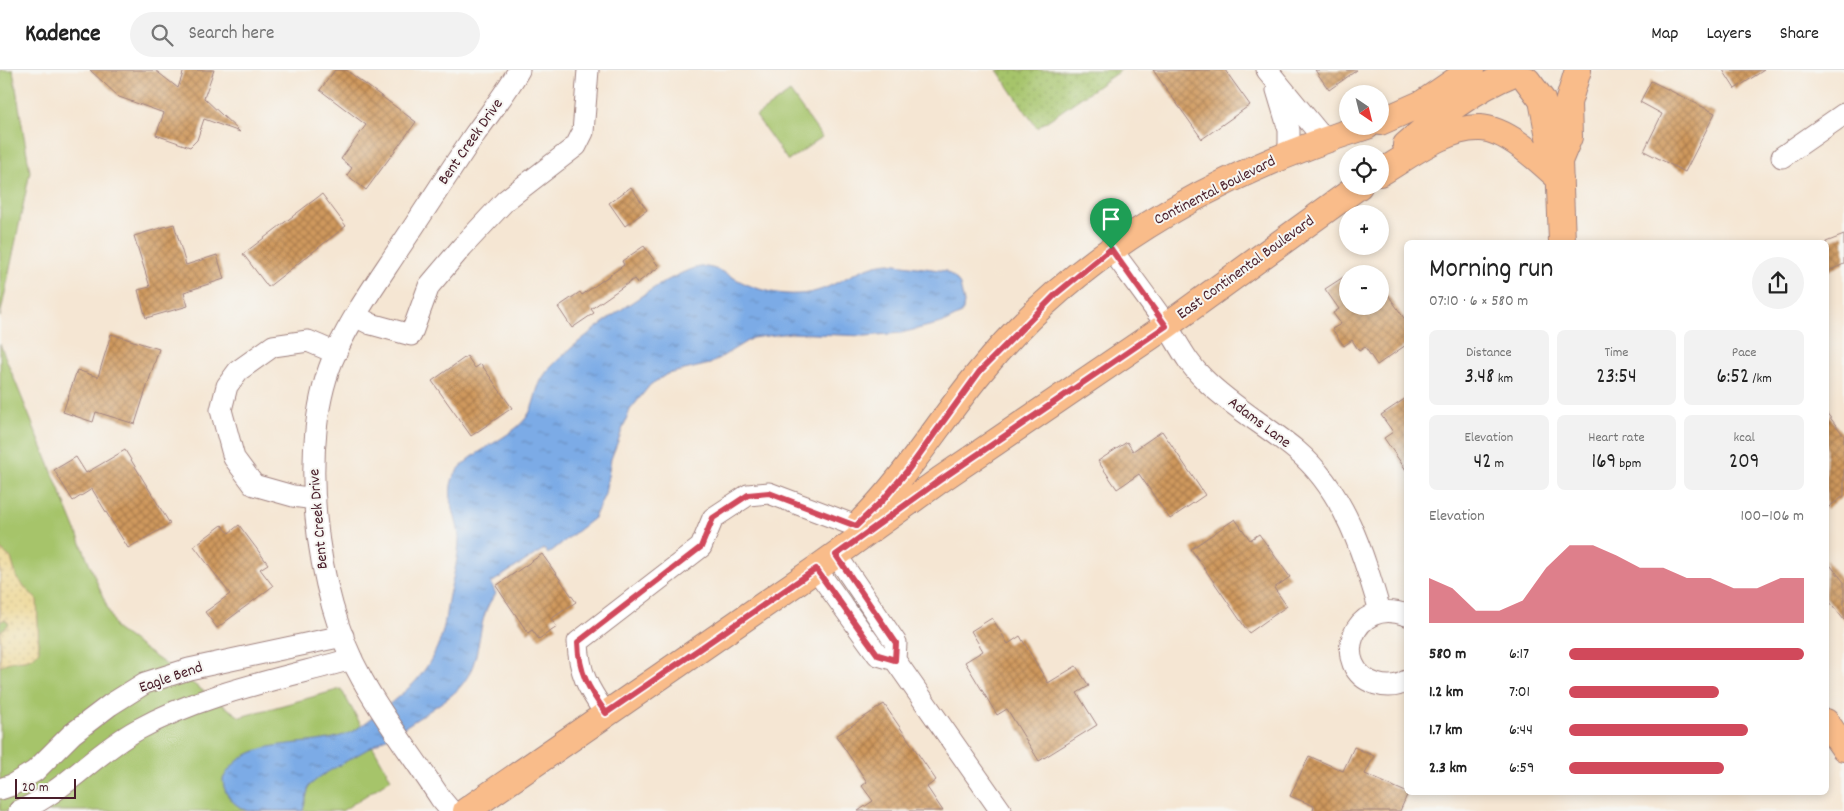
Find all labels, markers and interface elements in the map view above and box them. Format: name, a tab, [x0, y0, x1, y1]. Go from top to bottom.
search box	[130, 12, 480, 57]
text: Kadence	[25, 18, 100, 52]
icon: search	[148, 21, 176, 49]
text: Search here	[188, 21, 274, 48]
text: Map	[1651, 22, 1678, 47]
text: Layers	[1706, 22, 1752, 47]
text: Share	[1780, 22, 1819, 47]
north arrow	[1339, 85, 1389, 135]
map controls	[1339, 85, 1389, 315]
street label: Bent Creek Drive	[433, 94, 509, 190]
button: locate	[1339, 145, 1389, 195]
street label: Continental Boulevard	[1150, 150, 1280, 232]
pin	[1090, 198, 1132, 249]
icon: arrive	[1097, 205, 1125, 233]
button: +	[1339, 205, 1389, 255]
street label: East Continental Boulevard	[1172, 210, 1320, 326]
text: Morning run	[1429, 251, 1553, 291]
button: share	[1752, 257, 1804, 309]
button: −	[1339, 265, 1389, 315]
text: 07:10 · 6 × 580 m	[1429, 290, 1528, 313]
text: Distance	[1466, 343, 1512, 363]
text: Time	[1605, 343, 1628, 363]
text: Pace	[1732, 343, 1757, 363]
text: 3.48	[1465, 363, 1495, 393]
text: 23:54	[1596, 363, 1637, 393]
text: 6:52	[1717, 363, 1749, 393]
text: km	[1495, 369, 1513, 389]
text: /km	[1749, 369, 1772, 389]
street label: Adams Lane	[1223, 392, 1295, 454]
text: Elevation	[1464, 428, 1513, 448]
text: Heart rate	[1588, 428, 1645, 448]
text: kcal	[1734, 428, 1755, 448]
text: 42	[1473, 448, 1491, 478]
text: 169	[1592, 448, 1616, 478]
text: 209	[1729, 448, 1759, 478]
text: m	[1491, 454, 1504, 474]
text: bpm	[1616, 454, 1641, 474]
street label: Bent Creek Drive	[303, 468, 335, 570]
text: Elevation	[1429, 505, 1485, 528]
text: 100–106 m	[1740, 505, 1804, 528]
text: 580 m	[1429, 643, 1466, 666]
text: 6:17	[1509, 643, 1529, 666]
street label: Eagle Bend	[136, 656, 206, 700]
text: 1.2 km	[1429, 681, 1463, 704]
text: 7:01	[1509, 681, 1530, 704]
text: 1.7 km	[1429, 719, 1463, 742]
text: 6:44	[1509, 719, 1533, 742]
text: 2.3 km	[1429, 757, 1467, 780]
text: 6:59	[1509, 757, 1534, 780]
scale bar	[15, 776, 76, 799]
text: 20 m	[22, 778, 49, 798]

